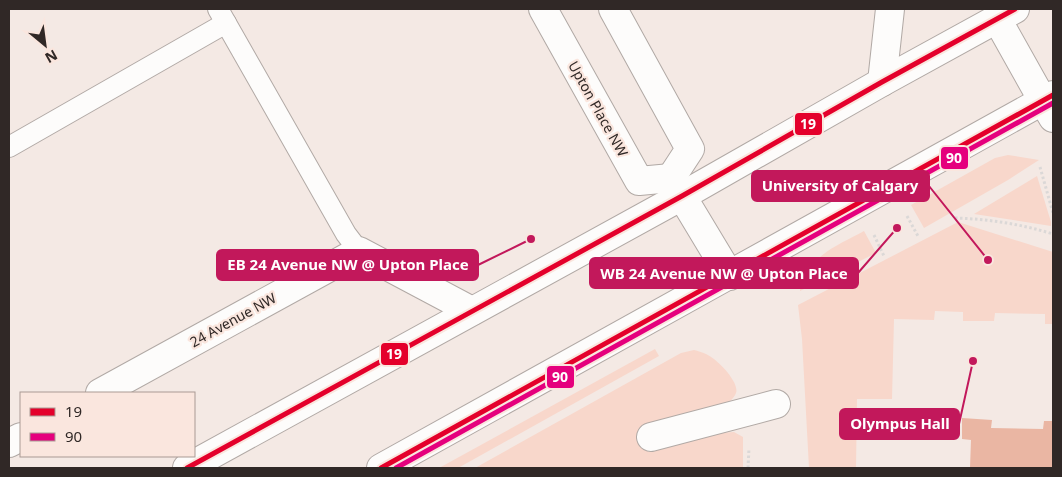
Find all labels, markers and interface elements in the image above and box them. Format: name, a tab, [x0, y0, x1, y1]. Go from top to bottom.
north arrow	[20, 20, 70, 70]
text: N	[42, 46, 61, 68]
street label: Upton Place NW	[564, 58, 633, 160]
line badge: 19	[794, 112, 823, 136]
text: 19	[800, 114, 816, 133]
line badge: 90	[940, 146, 969, 170]
text: 90	[946, 148, 962, 167]
callout: University of Calgary	[752, 171, 929, 201]
text: University of Calgary	[762, 175, 919, 195]
callout: EB 24 Avenue NW @ Upton Place	[217, 250, 478, 280]
text: EB 24 Avenue NW @ Upton Place	[227, 254, 469, 274]
callout: WB 24 Avenue NW @ Upton Place	[590, 258, 858, 288]
text: WB 24 Avenue NW @ Upton Place	[600, 263, 848, 283]
street label: 24 Avenue NW	[186, 288, 279, 351]
line badge: 19	[380, 342, 409, 366]
text: 19	[386, 344, 402, 363]
line badge: 90	[546, 365, 575, 389]
text: 90	[552, 367, 568, 386]
legend	[20, 392, 195, 457]
text: 19	[65, 401, 82, 421]
callout: Olympus Hall	[840, 409, 959, 439]
text: Olympus Hall	[850, 413, 950, 433]
text: 90	[65, 426, 82, 446]

